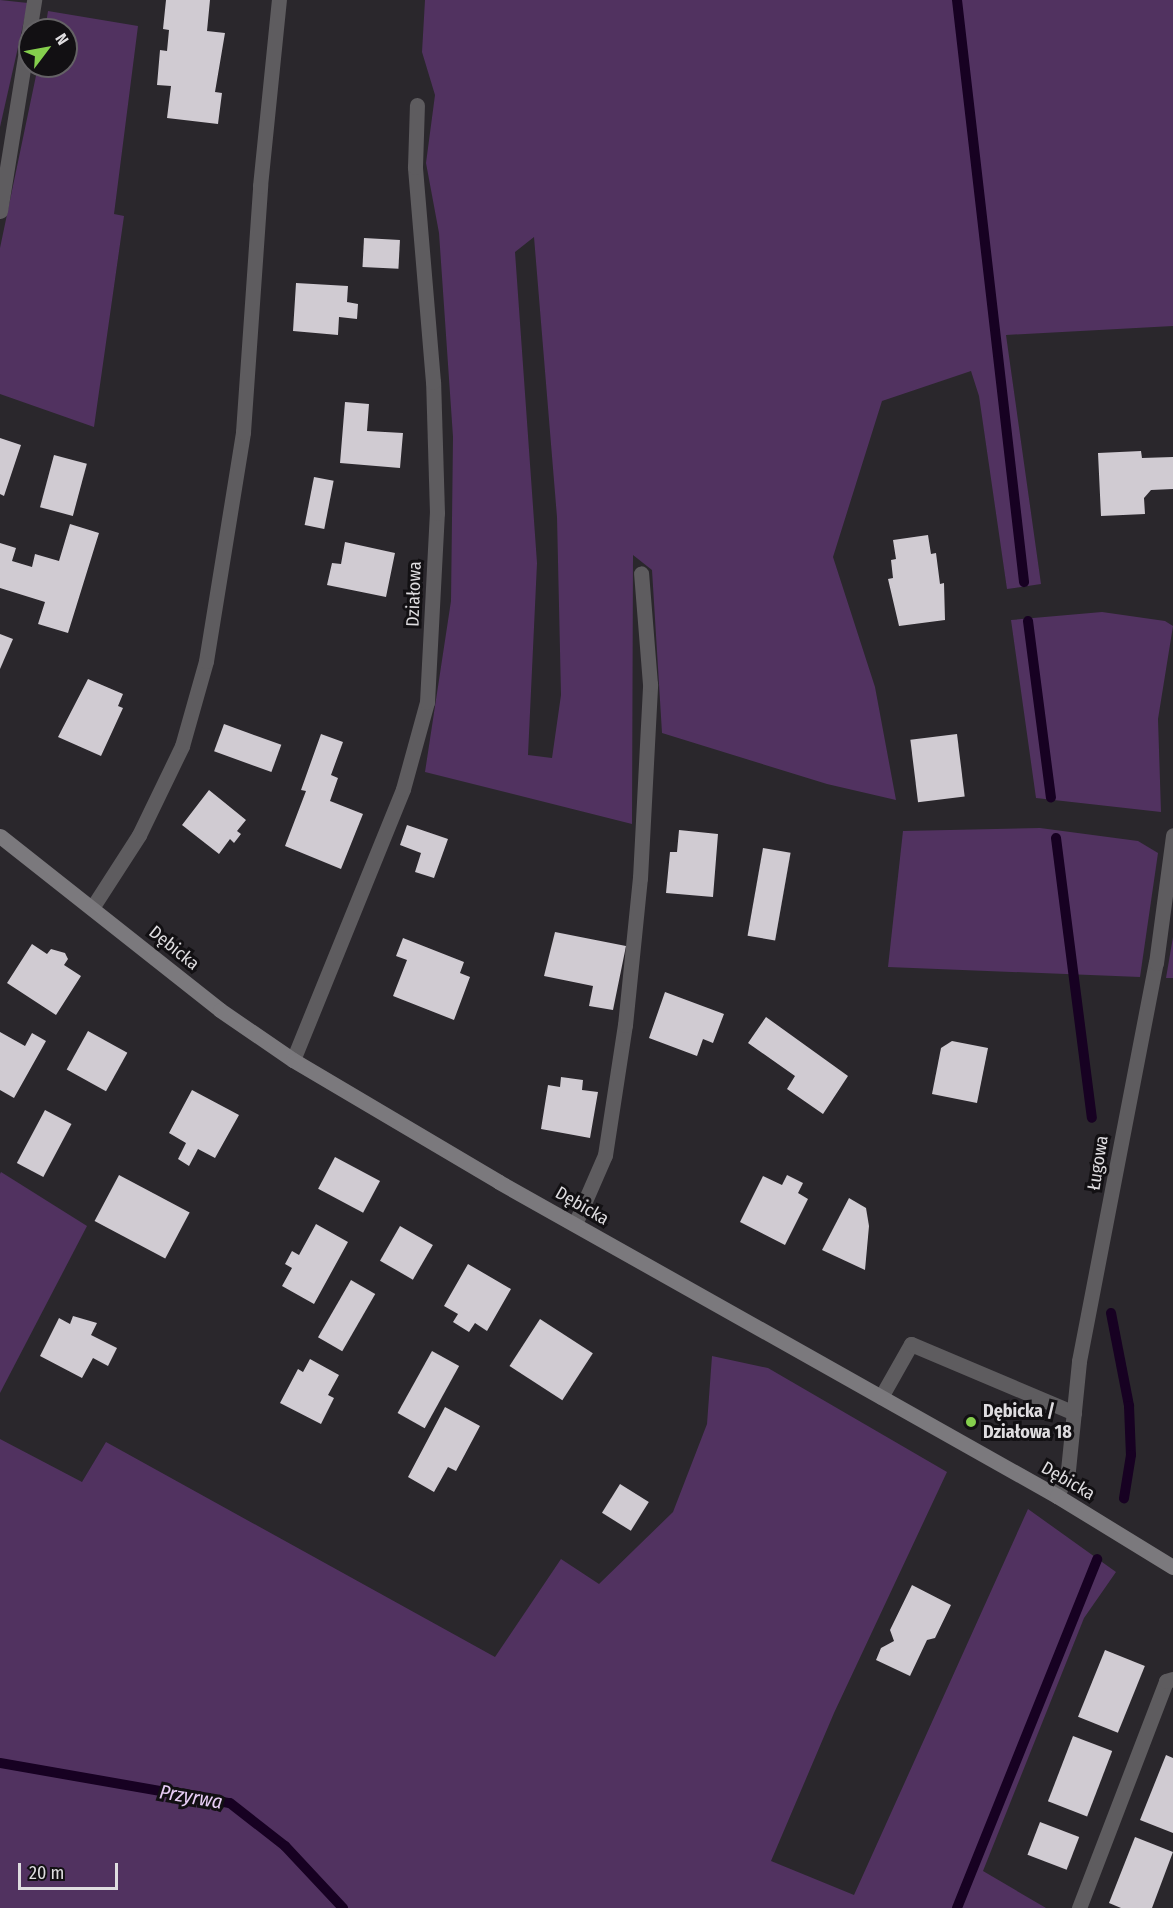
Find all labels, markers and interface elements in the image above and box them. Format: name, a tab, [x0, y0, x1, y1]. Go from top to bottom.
north arrow	[18, 18, 78, 78]
text: N	[51, 30, 73, 48]
street label: Działowa	[402, 561, 426, 627]
street label: Dębicka	[145, 921, 203, 975]
street label: Ługowa	[1083, 1134, 1113, 1192]
street label: Dębicka	[551, 1182, 613, 1230]
place label: Dębicka / Działowa 18	[983, 1401, 1072, 1444]
marker: Dębicka / Działowa 18	[964, 1415, 978, 1429]
street label: Dębicka	[1037, 1457, 1099, 1505]
water label: Przyrwa	[158, 1780, 224, 1814]
scale bar	[21, 1851, 122, 1889]
text: 20 m	[29, 1862, 64, 1884]

